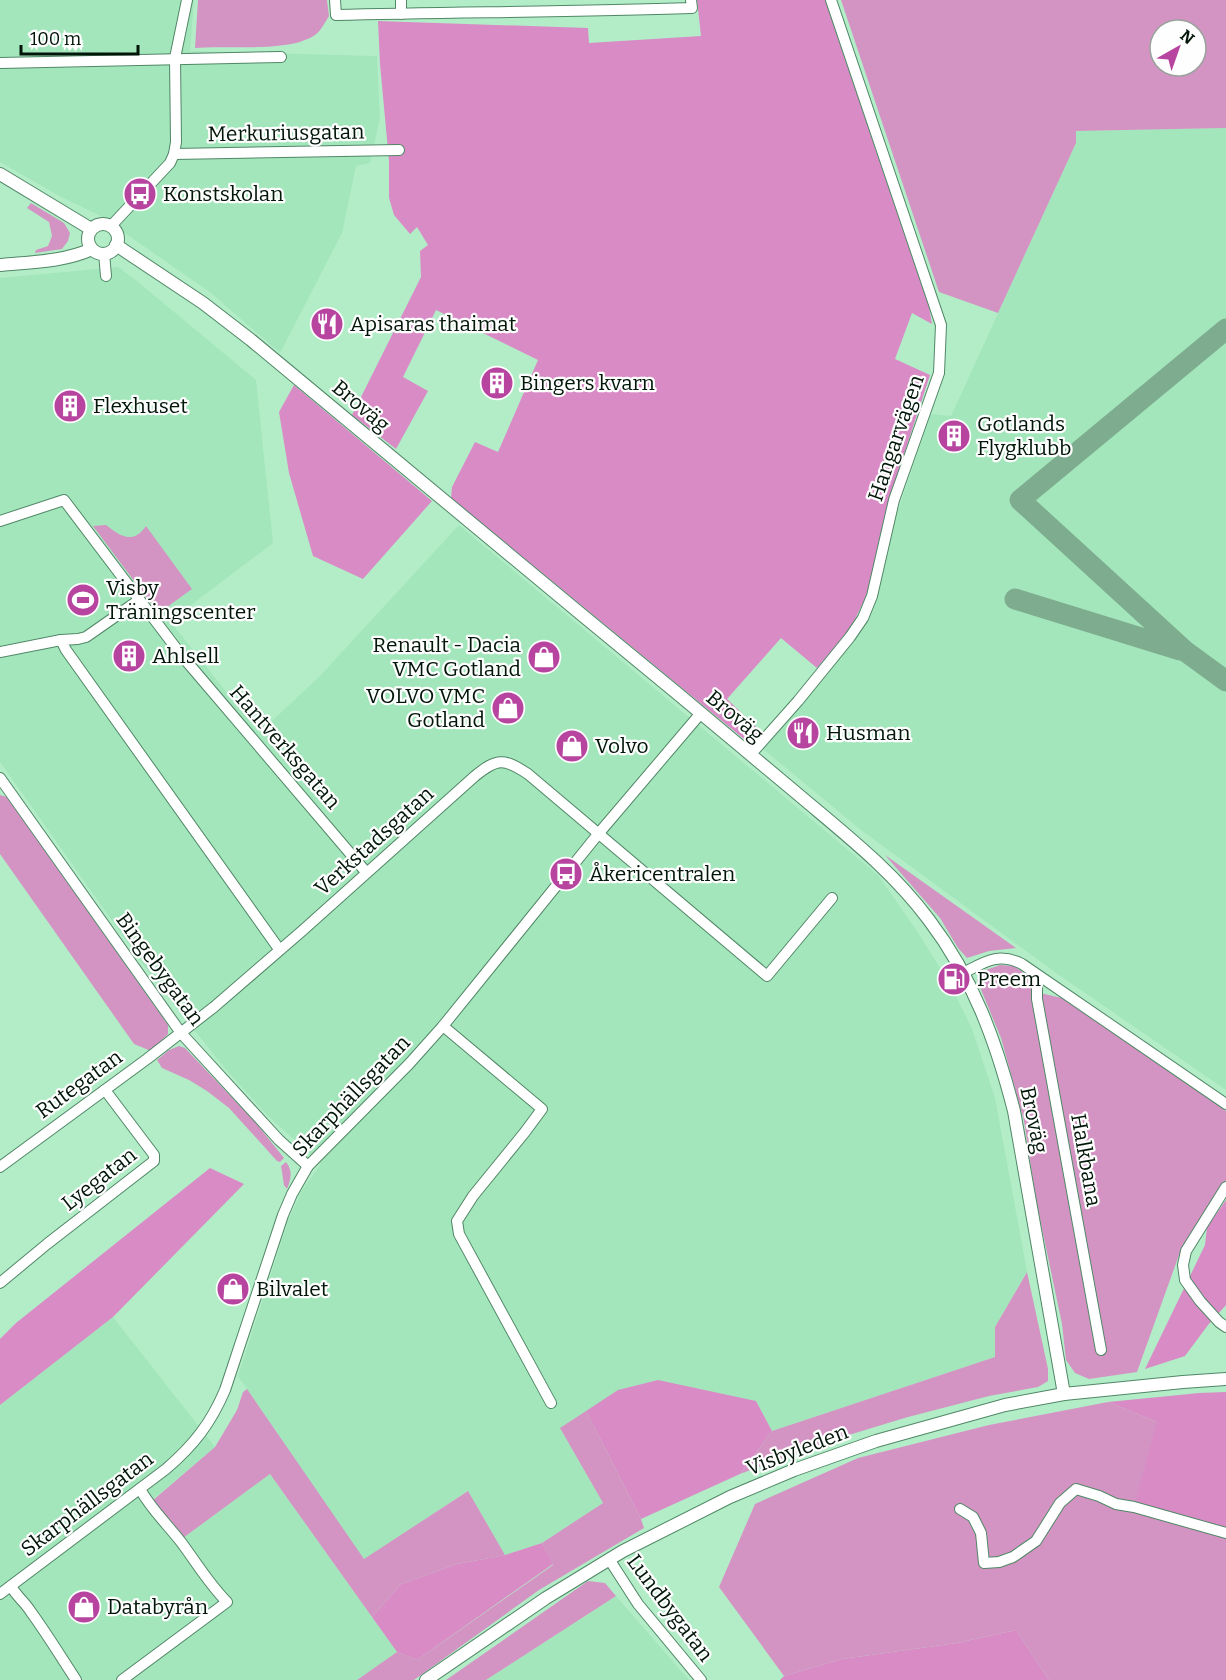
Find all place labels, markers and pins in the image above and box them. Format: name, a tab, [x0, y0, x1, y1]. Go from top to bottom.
bus stop icon: Konstskolan	[122, 176, 158, 212]
place label: Konstskolan	[163, 181, 284, 207]
restaurant icon: Apisaras thaimat	[309, 306, 345, 342]
place label: Apisaras thaimat	[350, 311, 517, 337]
building icon: Bingers kvarn	[479, 365, 515, 401]
place label: Bingers kvarn	[520, 370, 655, 396]
building icon: Flexhuset	[52, 388, 88, 424]
place label: Flexhuset	[93, 393, 188, 419]
place label: Gotlands Flygklubb	[977, 411, 1071, 461]
building icon: Gotlands Flygklubb	[936, 418, 972, 454]
place label: Visby Träningscenter	[106, 575, 256, 625]
sports icon: Visby Träningscenter	[65, 582, 101, 618]
place label: Renault - Dacia VMC Gotland	[373, 632, 522, 682]
building icon: Ahlsell	[111, 638, 147, 674]
shop icon: Renault - Dacia VMC Gotland	[526, 639, 562, 675]
place label: Ahlsell	[152, 643, 219, 669]
place label: VOLVO VMC Gotland	[366, 683, 485, 733]
shop icon: VOLVO VMC Gotland	[490, 690, 526, 726]
restaurant icon: Husman	[785, 715, 821, 751]
place label: Husman	[826, 720, 911, 746]
shop icon: Volvo	[554, 728, 590, 764]
place label: Volvo	[595, 733, 649, 759]
bus stop icon: Åkericentralen	[548, 856, 584, 892]
place label: Åkericentralen	[589, 861, 735, 887]
fuel station icon: Preem	[936, 961, 972, 997]
place label: Preem	[977, 966, 1041, 992]
shop icon: Bilvalet	[215, 1271, 251, 1307]
place label: Bilvalet	[256, 1276, 329, 1302]
shop icon: Databyrån	[66, 1589, 102, 1625]
place label: Databyrån	[107, 1594, 208, 1620]

